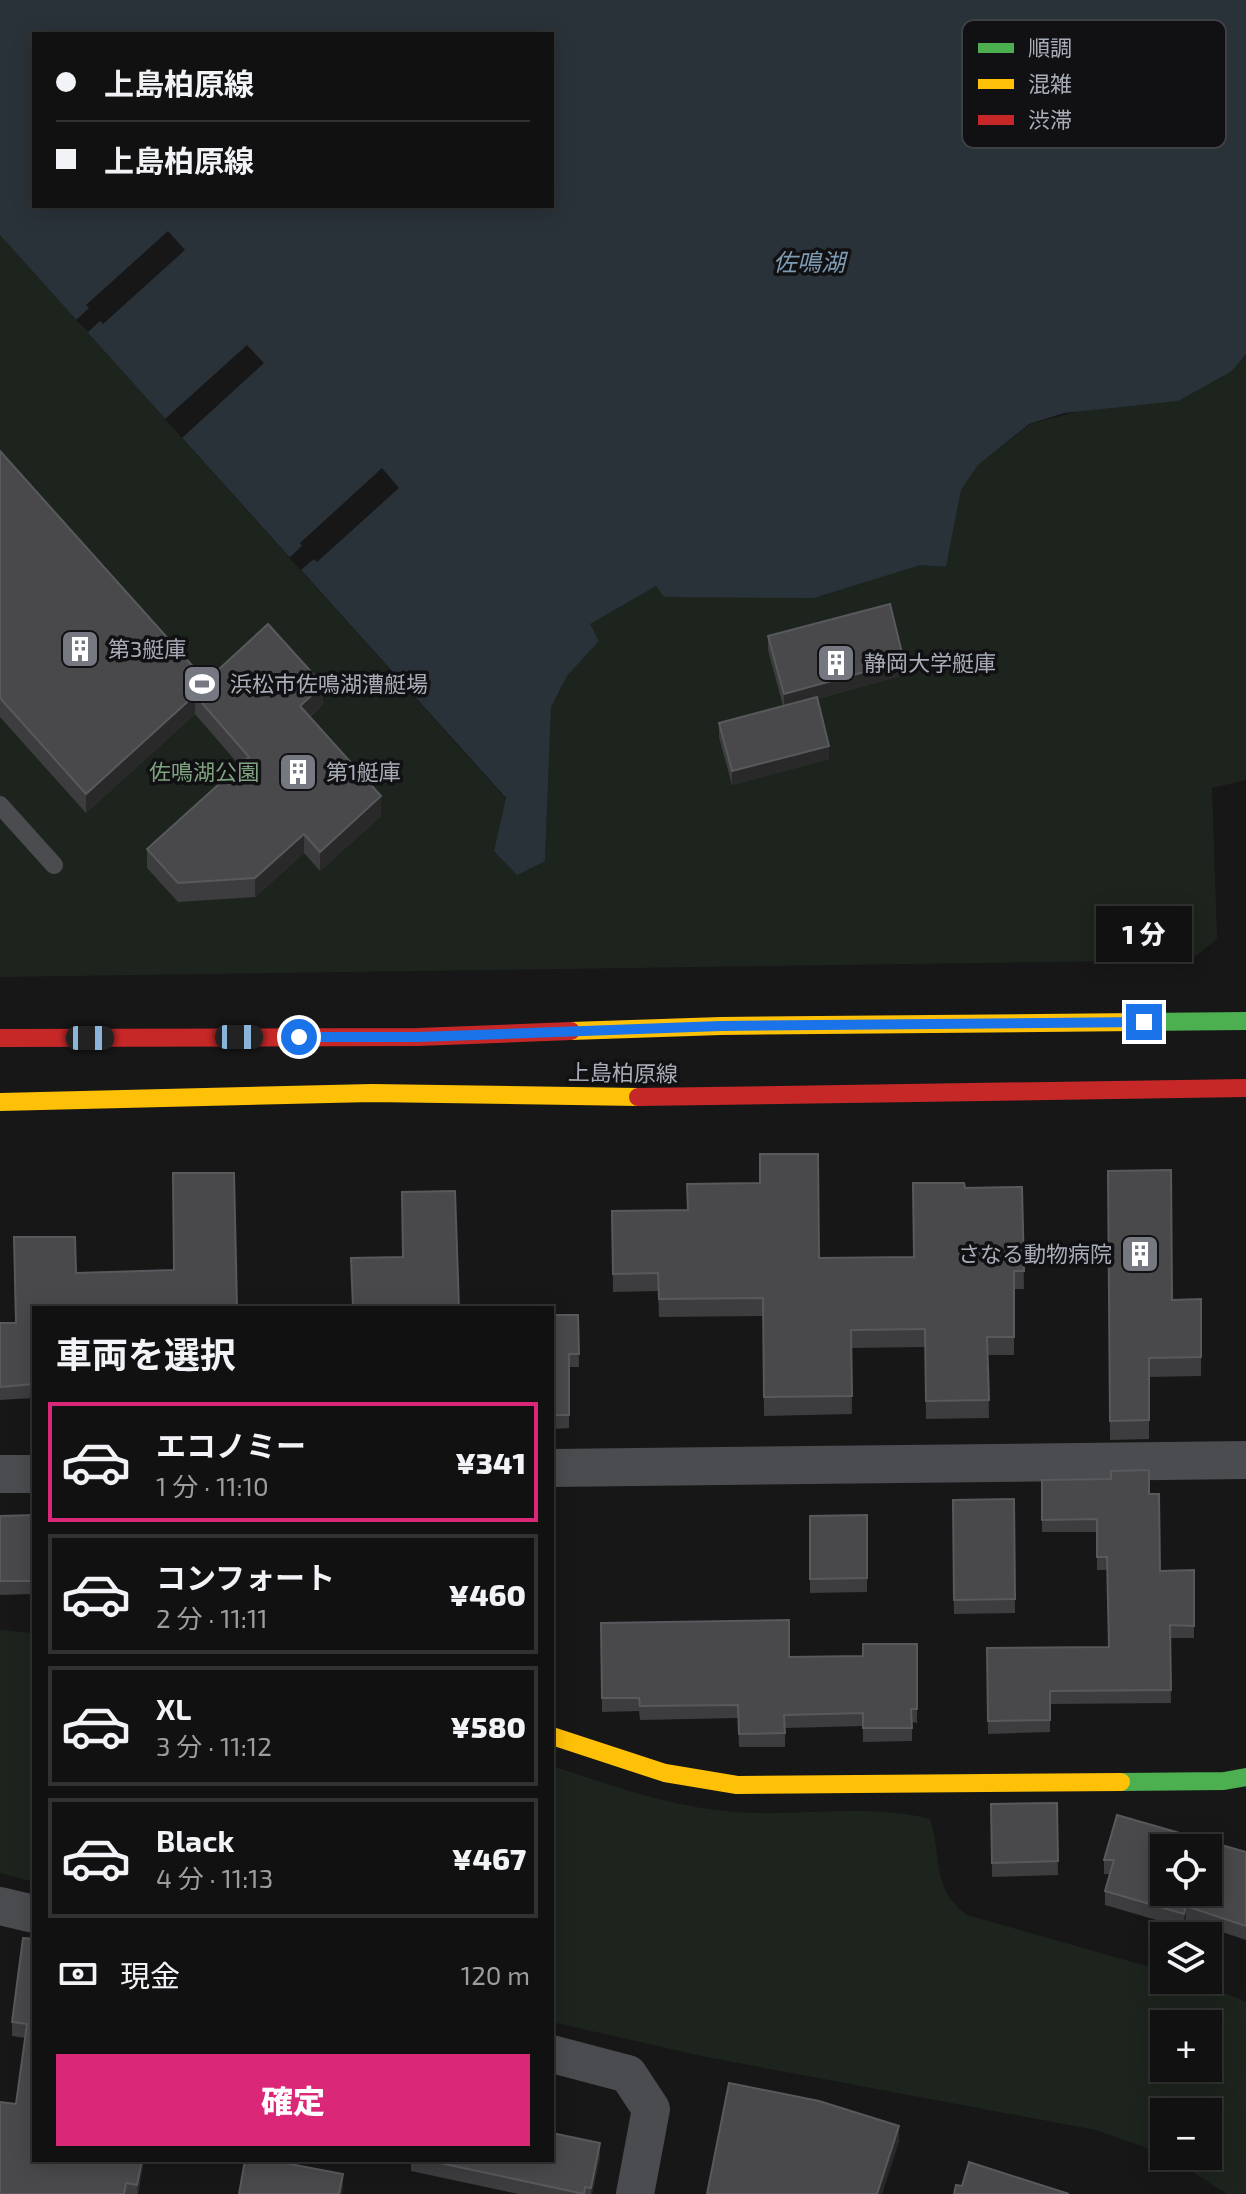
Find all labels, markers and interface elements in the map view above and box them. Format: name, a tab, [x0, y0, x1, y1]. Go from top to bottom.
legend	[962, 20, 1226, 148]
text: 順調	[1028, 34, 1072, 60]
text: 上島柏原線	[104, 65, 254, 101]
text: 混雑	[1028, 70, 1072, 96]
text: 渋滞	[1028, 106, 1072, 132]
text: 上島柏原線	[104, 142, 254, 178]
water label: 佐鳴湖	[773, 247, 849, 276]
building icon: 第3艇庫	[59, 628, 101, 670]
place label: 第3艇庫	[108, 635, 186, 661]
building icon: 静岡大学艇庫	[815, 642, 857, 684]
place label: 静岡大学艇庫	[864, 649, 996, 675]
sports icon: 浜松市佐鳴湖漕艇場	[181, 663, 223, 705]
place label: 浜松市佐鳴湖漕艇場	[230, 670, 428, 696]
building icon: 第1艇庫	[277, 751, 319, 793]
park label: 佐鳴湖公園	[149, 758, 259, 784]
place label: 第1艇庫	[326, 758, 401, 784]
callout: 1 分	[1096, 906, 1192, 962]
text: 1 分	[1122, 918, 1166, 949]
route end	[1126, 1004, 1162, 1040]
route start	[281, 1019, 317, 1055]
car	[215, 1025, 263, 1049]
car	[66, 1026, 114, 1050]
street label: 上島柏原線	[568, 1058, 678, 1086]
building icon: さなる動物病院	[1119, 1233, 1161, 1275]
place label: さなる動物病院	[958, 1240, 1112, 1266]
text: 車両を選択	[56, 1332, 236, 1375]
icon: car	[60, 1426, 132, 1498]
text: エコノミー	[156, 1427, 306, 1463]
text: ¥341	[455, 1444, 526, 1480]
text: 1 分 · 11:10	[156, 1470, 269, 1501]
icon: car	[60, 1558, 132, 1630]
text: コンフォート	[156, 1559, 335, 1595]
text: ¥460	[448, 1576, 526, 1612]
text: 2 分 · 11:11	[156, 1602, 268, 1633]
icon: car	[60, 1690, 132, 1762]
text: XL	[156, 1690, 191, 1726]
text: ¥580	[450, 1708, 526, 1744]
text: 3 分 · 11:12	[156, 1730, 272, 1761]
icon: car	[60, 1822, 132, 1894]
text: Black	[156, 1822, 234, 1858]
map controls	[1150, 1834, 1222, 2170]
button: locate	[1150, 1834, 1222, 1906]
text: ¥467	[452, 1840, 526, 1876]
text: 4 分 · 11:13	[156, 1862, 273, 1893]
button: layers	[1150, 1922, 1222, 1994]
icon: cash	[56, 1952, 100, 1996]
text: 現金	[120, 1957, 180, 1993]
text: 120 m	[461, 1959, 530, 1990]
button: +	[1150, 2010, 1222, 2082]
button: 確定	[56, 2054, 530, 2146]
button: −	[1150, 2098, 1222, 2170]

